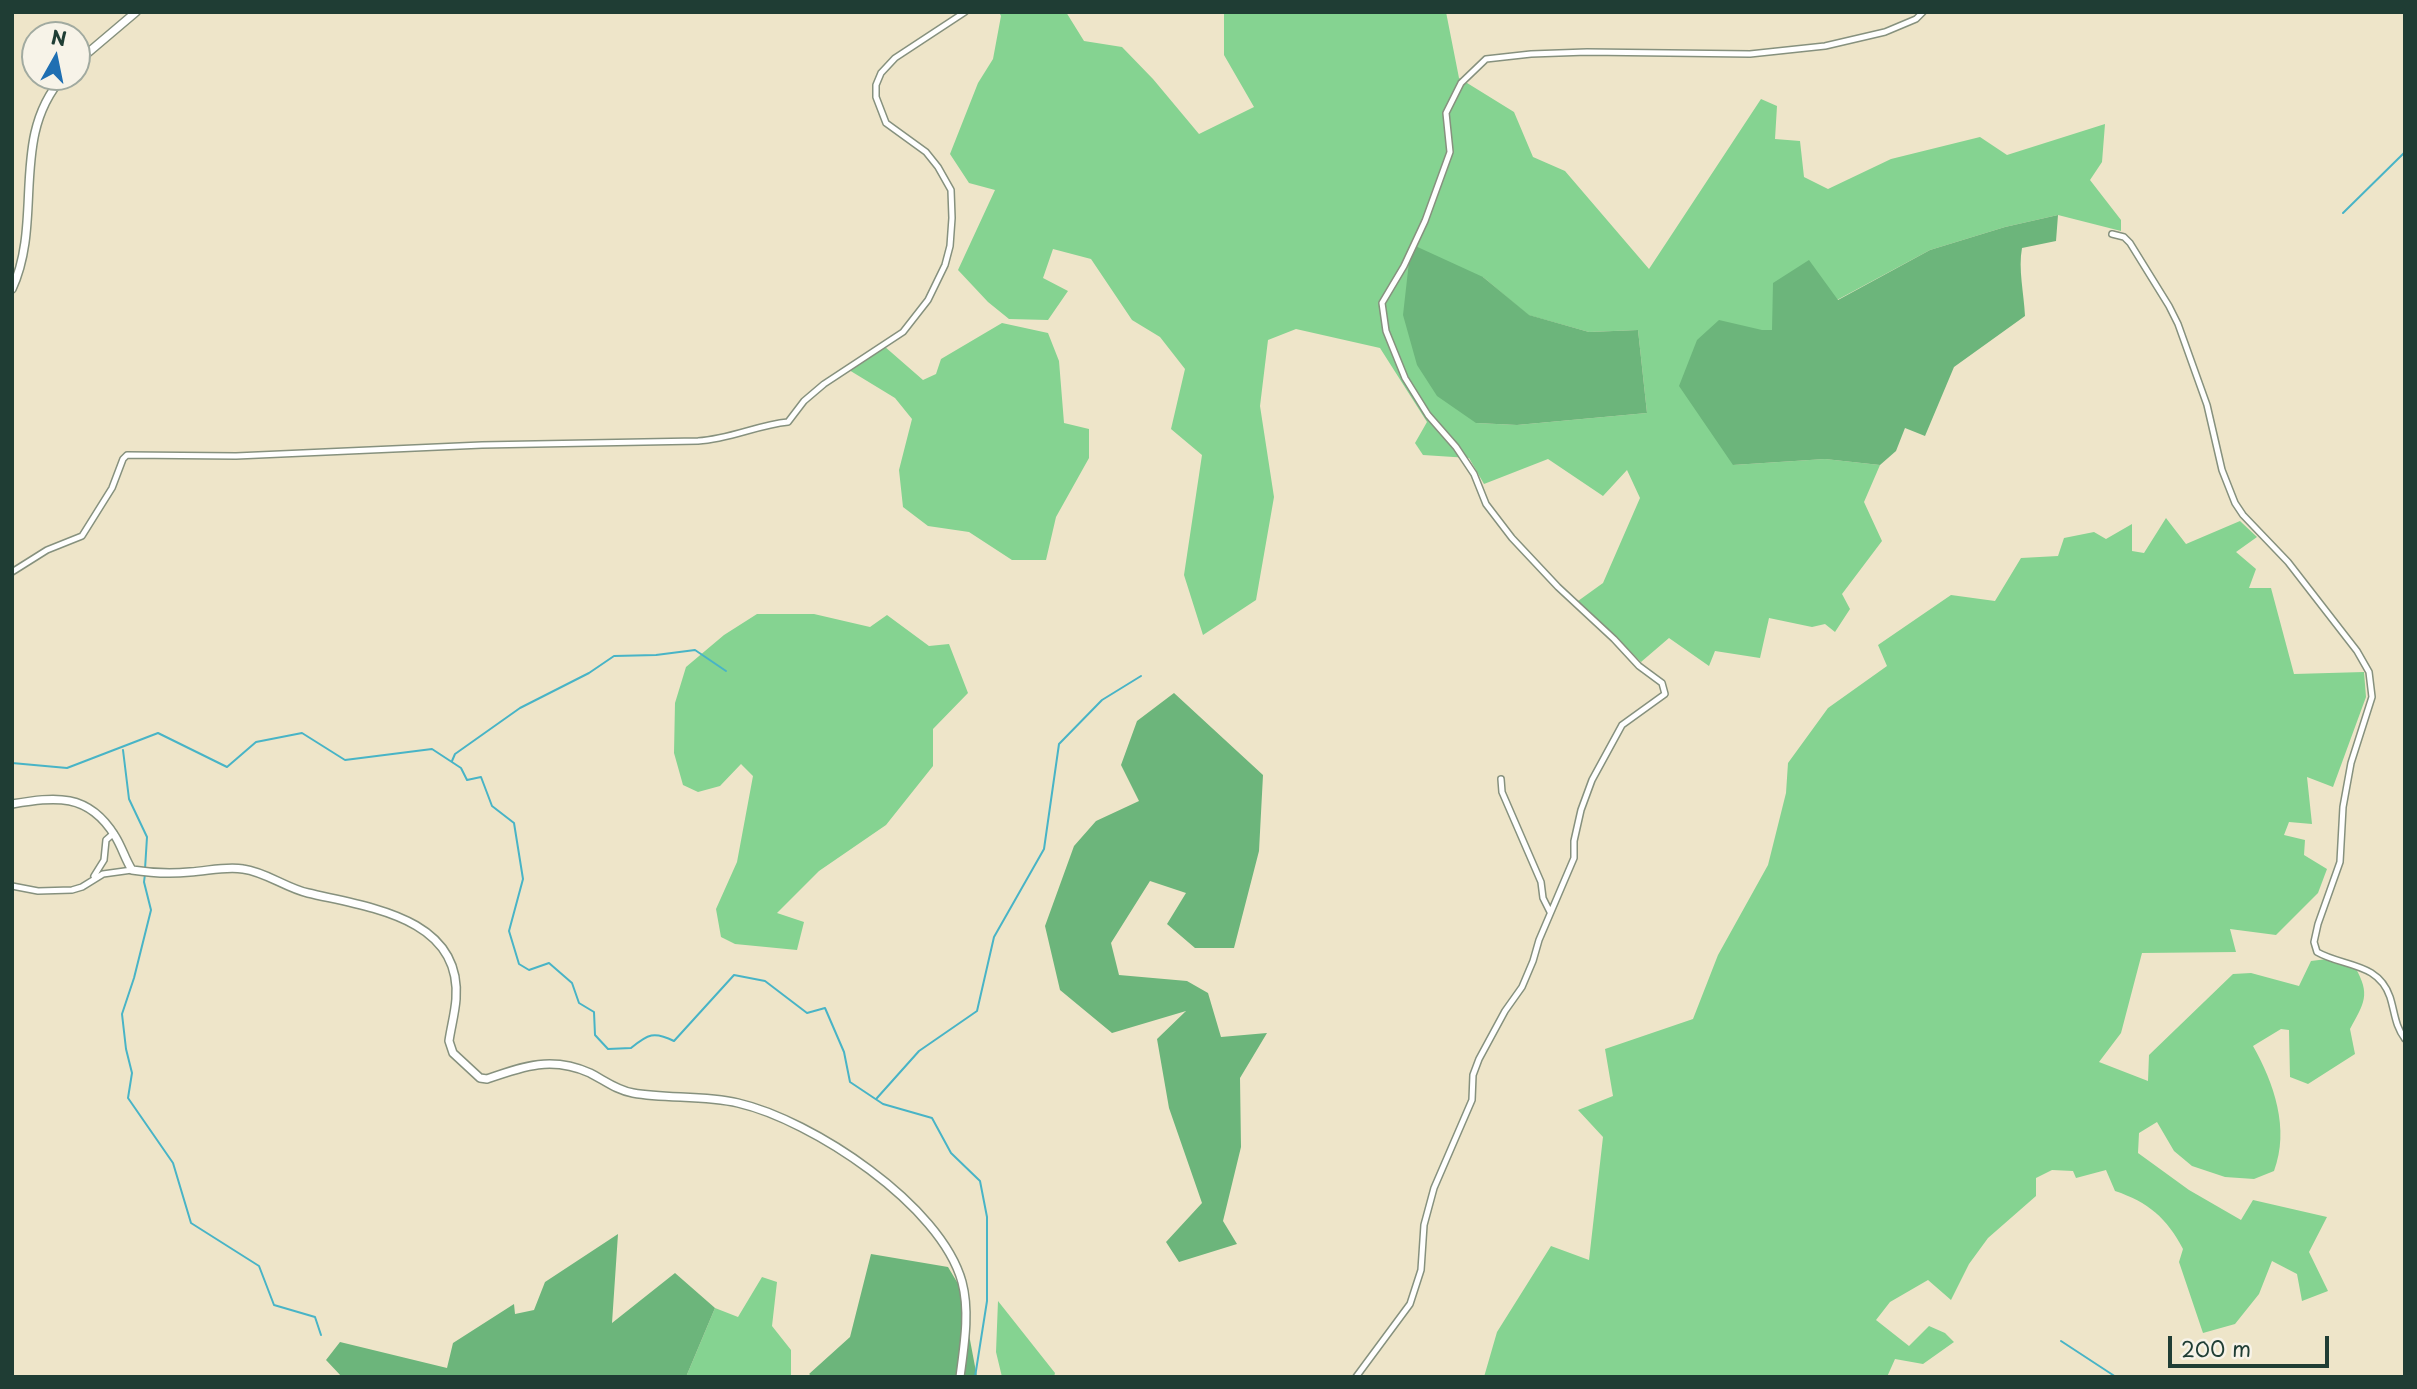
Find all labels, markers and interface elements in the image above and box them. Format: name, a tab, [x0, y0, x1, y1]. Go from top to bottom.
north arrow	[21, 21, 91, 91]
text: N	[49, 22, 69, 52]
scale bar	[2172, 1322, 2333, 1366]
text: 200 m	[2181, 1332, 2251, 1364]

